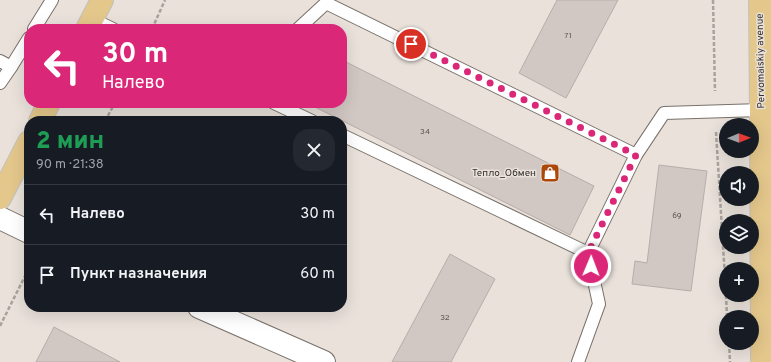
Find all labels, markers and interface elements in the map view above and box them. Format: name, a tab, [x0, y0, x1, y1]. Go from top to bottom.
street label: Pervomaiskiy avenue	[754, 13, 768, 109]
pin	[394, 27, 428, 61]
house number: 71	[564, 31, 572, 41]
icon: arrive	[400, 33, 422, 55]
text: 30 m	[102, 37, 168, 73]
icon: left	[36, 40, 88, 92]
text: Налево	[102, 72, 165, 95]
north arrow	[719, 118, 759, 158]
map controls	[719, 118, 759, 350]
text: 2 мин	[36, 127, 104, 157]
house number: 34	[420, 127, 430, 137]
button: close	[293, 129, 335, 171]
text: 90 m · 21:38	[36, 157, 104, 173]
shop icon: Тепло_Обмен	[539, 162, 561, 184]
button: sound	[719, 166, 759, 206]
place label: Тепло_Обмен	[472, 167, 536, 180]
icon: left	[36, 204, 58, 226]
text: Налево	[70, 205, 125, 224]
text: 30 m	[300, 205, 335, 224]
house number: 69	[672, 211, 682, 221]
button: layers	[719, 214, 759, 254]
position arrow	[570, 245, 612, 287]
button: +	[719, 262, 759, 302]
icon: arrive	[36, 264, 58, 286]
text: Пункт назначения	[70, 265, 207, 284]
text: 60 m	[300, 265, 335, 284]
button: −	[719, 310, 759, 350]
house number: 32	[440, 313, 450, 323]

